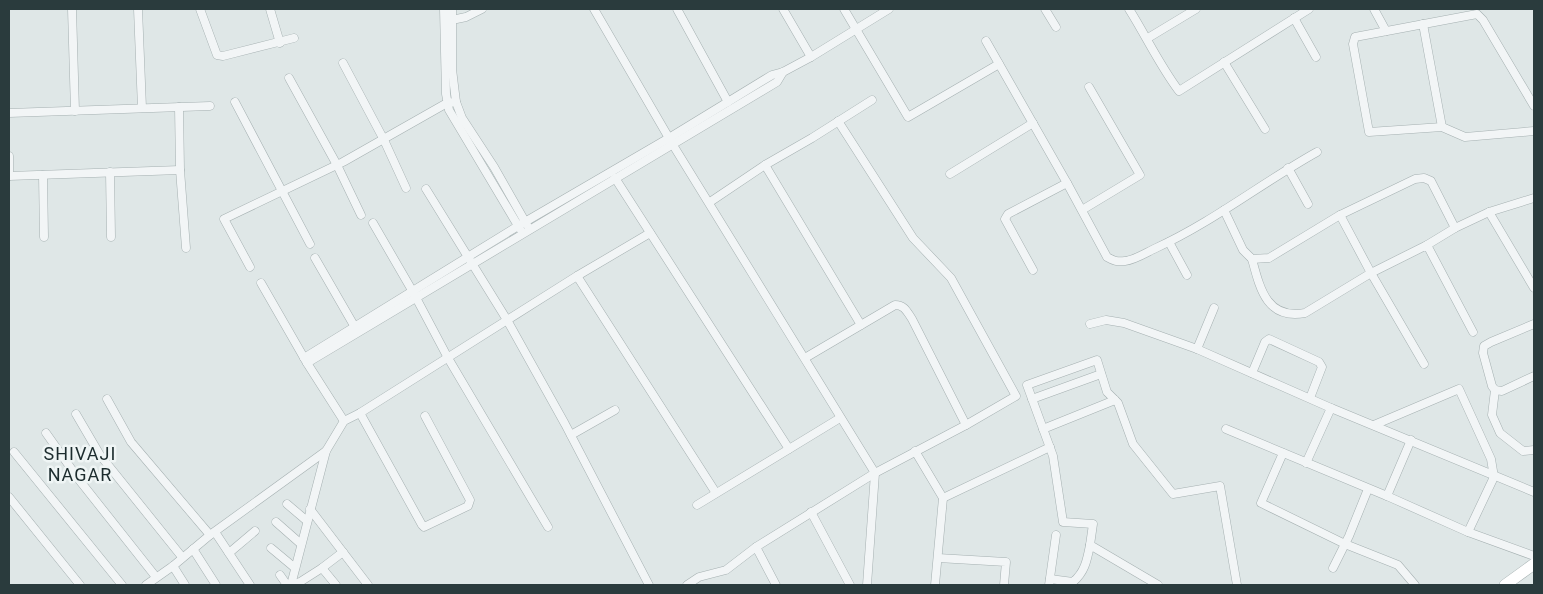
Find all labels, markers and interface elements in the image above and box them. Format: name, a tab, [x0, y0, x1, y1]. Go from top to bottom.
district label: SHIVAJI NAGAR	[44, 443, 116, 485]

